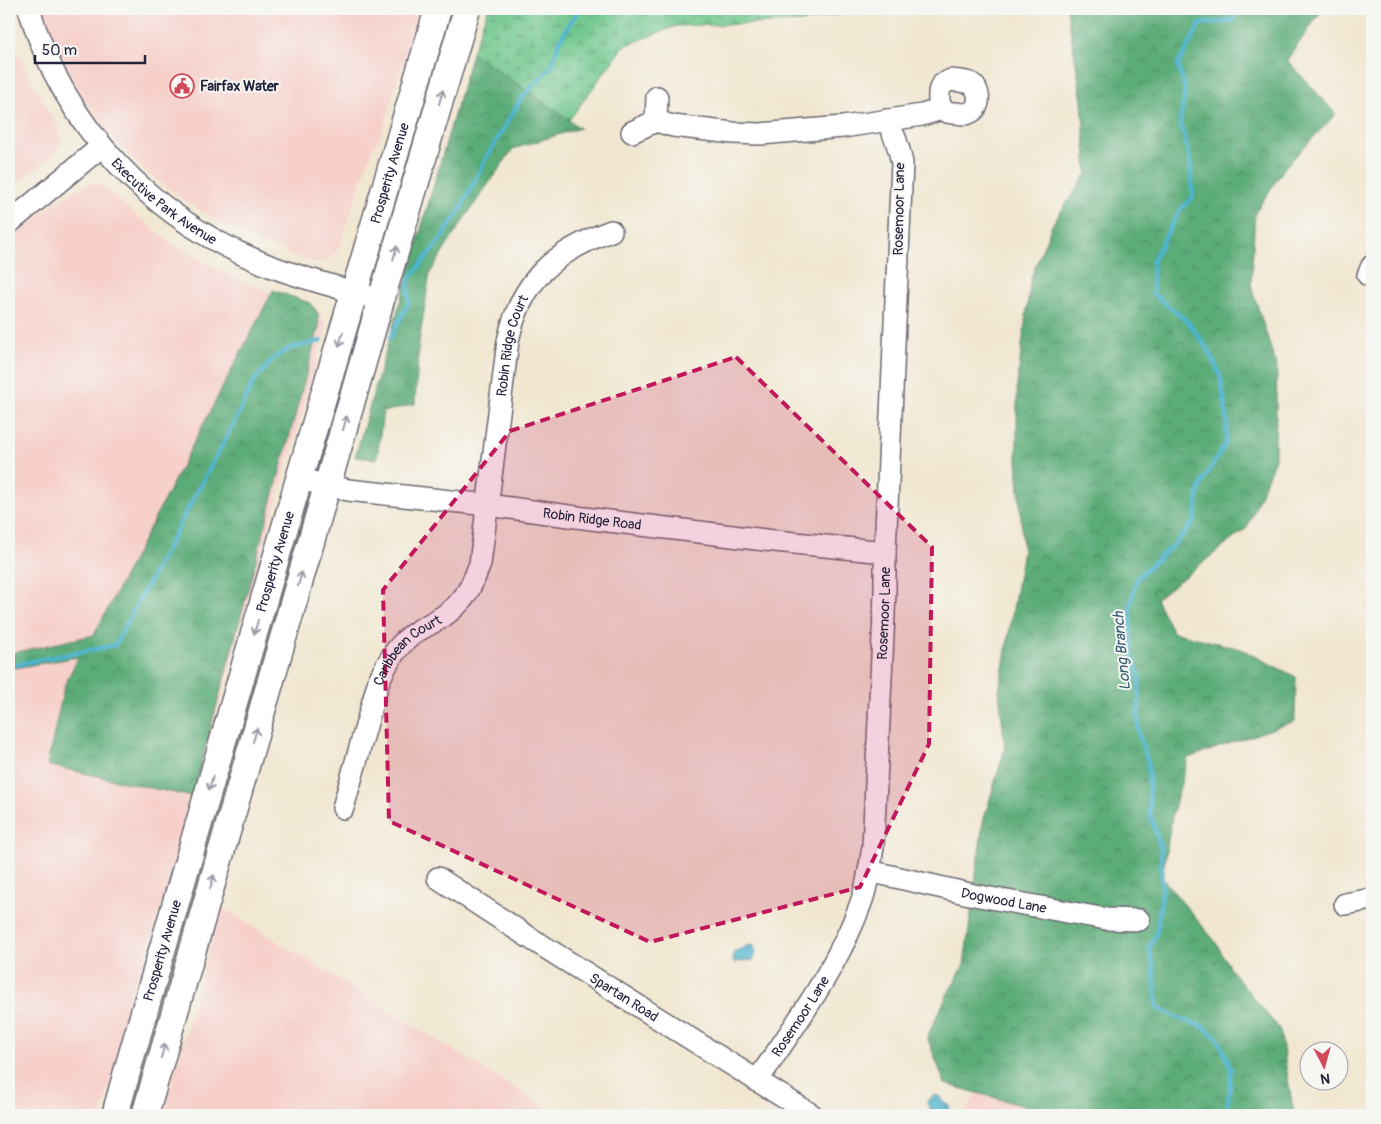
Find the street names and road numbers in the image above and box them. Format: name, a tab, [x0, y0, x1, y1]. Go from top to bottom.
street label: Prosperity Avenue	[366, 120, 412, 226]
street label: Executive Park Avenue	[108, 154, 220, 248]
street label: Rosemoor Lane	[890, 162, 908, 256]
street label: Robin Ridge Court	[493, 291, 532, 397]
street label: Robin Ridge Road	[542, 504, 642, 533]
street label: Prosperity Avenue	[252, 509, 298, 614]
street label: Rosemoor Lane	[873, 567, 894, 660]
street label: Caribbean Court	[369, 611, 445, 687]
street label: Dogwood Lane	[959, 884, 1048, 917]
street label: Prosperity Avenue	[139, 898, 185, 1003]
street label: Spartan Road	[587, 969, 662, 1025]
street label: Rosemoor Lane	[768, 973, 833, 1060]

